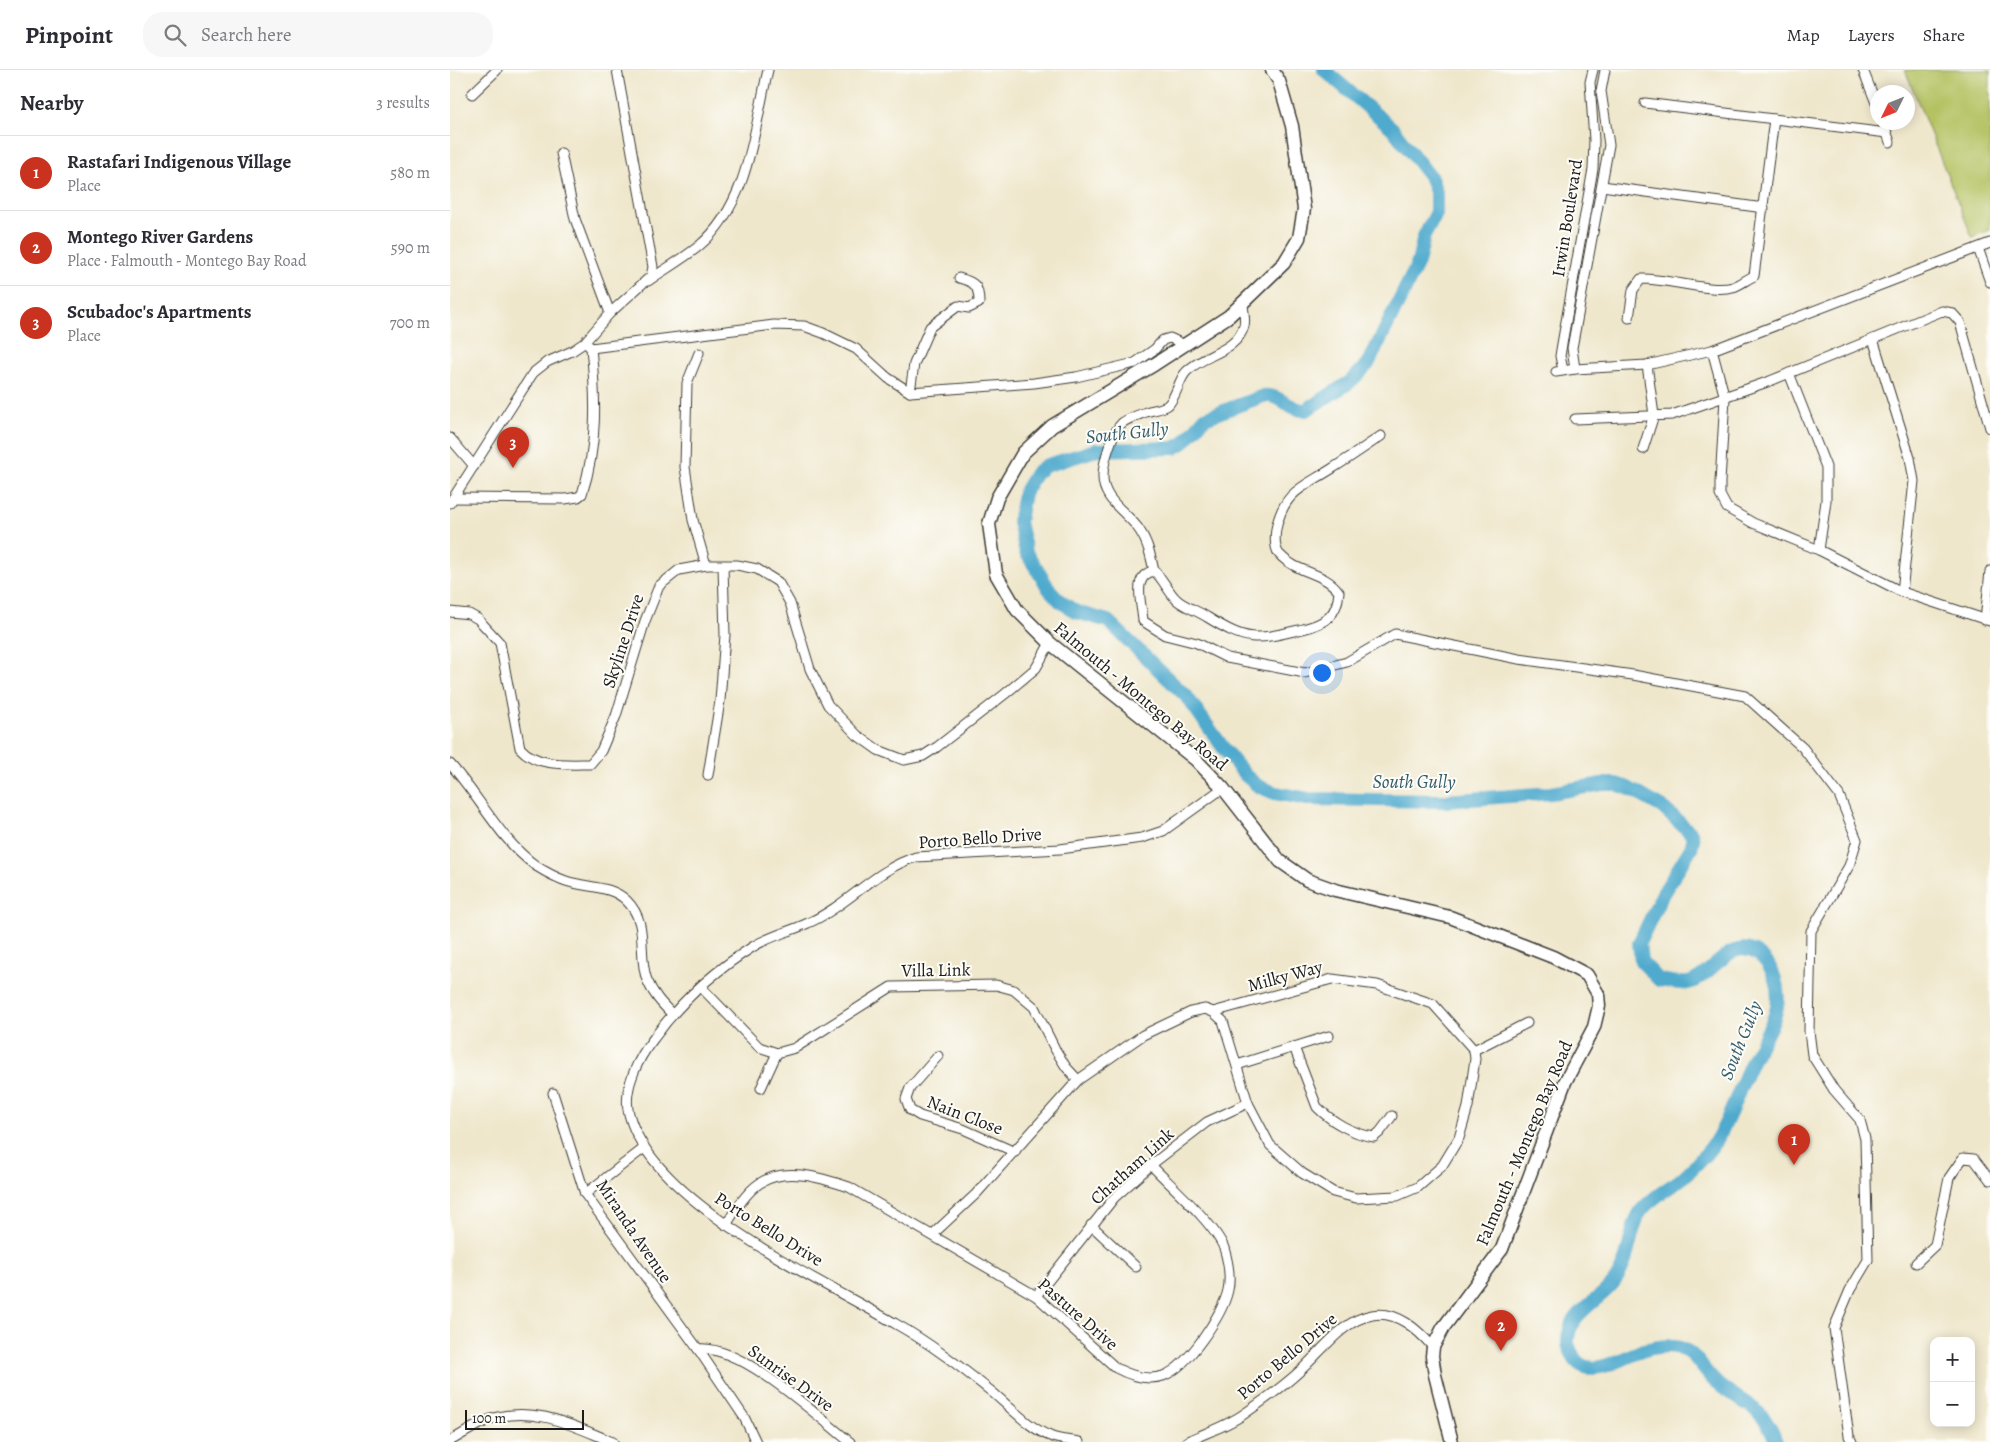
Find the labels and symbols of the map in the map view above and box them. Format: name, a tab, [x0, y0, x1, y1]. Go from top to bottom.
north arrow	[1870, 85, 1915, 130]
street label: Irwin Boulevard	[1546, 157, 1588, 279]
water label: South Gully	[1084, 416, 1170, 450]
pin: 3	[497, 427, 529, 468]
street label: Skyline Drive	[596, 591, 650, 691]
street label: Falmouth - Montego Bay Road	[1049, 616, 1233, 776]
your location	[1309, 660, 1335, 686]
water label: South Gully	[1372, 769, 1456, 795]
street label: Porto Bello Drive	[917, 822, 1043, 854]
street label: Milky Way	[1245, 954, 1326, 997]
street label: Villa Link	[900, 957, 971, 983]
water label: South Gully	[1713, 996, 1769, 1084]
street label: Falmouth - Montego Bay Road	[1470, 1036, 1578, 1249]
street label: Nain Close	[924, 1090, 1006, 1140]
street label: Chatham Link	[1085, 1122, 1179, 1210]
pin: 1	[1778, 1124, 1810, 1165]
street label: Miranda Avenue	[590, 1174, 678, 1288]
street label: Porto Bello Drive	[710, 1186, 828, 1272]
street label: Pasture Drive	[1033, 1272, 1123, 1356]
street label: Porto Bello Drive	[1232, 1307, 1342, 1405]
pin: 2	[1485, 1310, 1517, 1351]
street label: Sunrise Drive	[743, 1339, 839, 1417]
scale bar	[465, 1407, 584, 1430]

